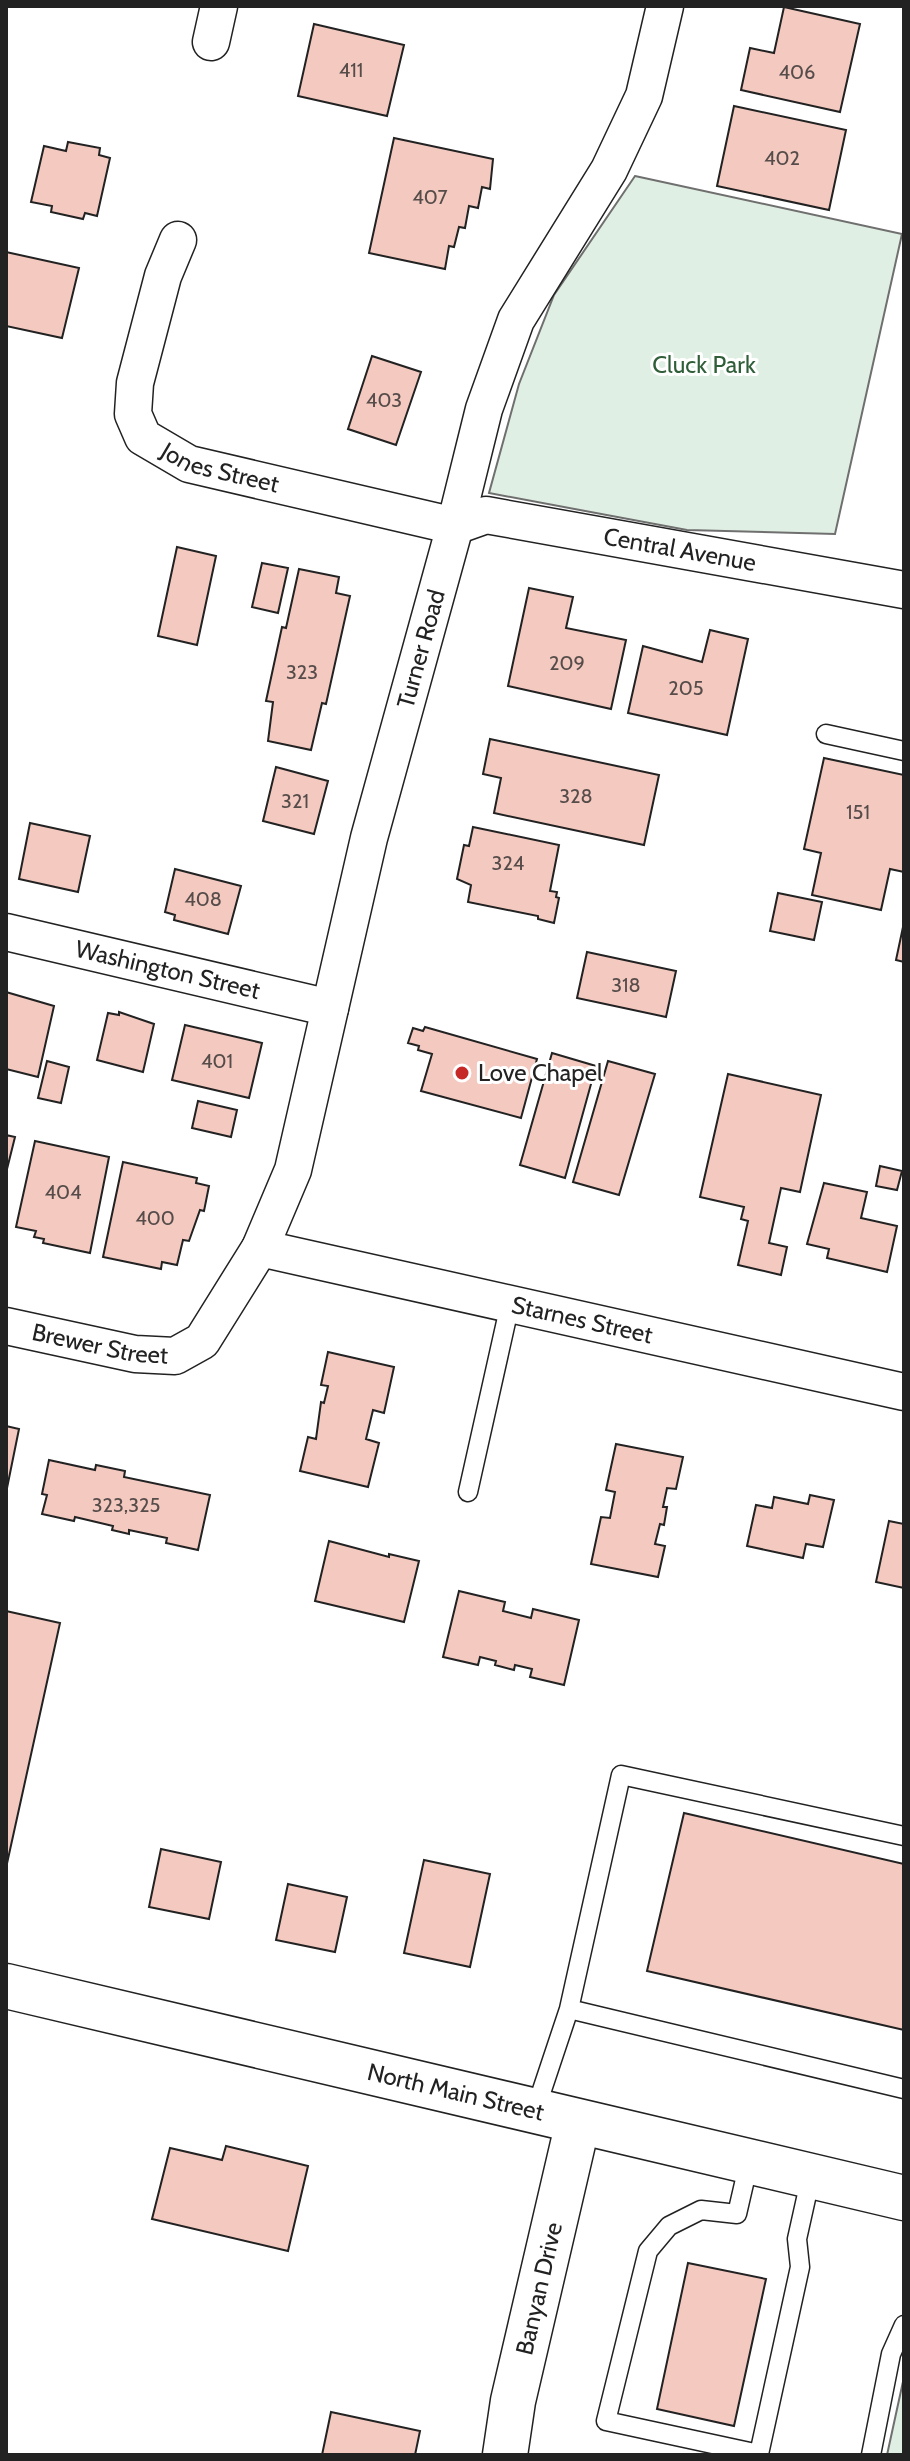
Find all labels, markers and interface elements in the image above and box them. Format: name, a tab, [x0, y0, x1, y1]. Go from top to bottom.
house number: 411	[339, 58, 363, 82]
house number: 406	[779, 60, 815, 84]
house number: 402	[764, 146, 800, 170]
house number: 407	[412, 185, 448, 209]
park label: Cluck Park	[652, 350, 756, 379]
house number: 403	[366, 388, 402, 412]
street label: Jones Street	[155, 435, 282, 498]
street label: Central Avenue	[601, 521, 758, 577]
street label: Turner Road	[390, 586, 451, 711]
house number: 209	[549, 651, 585, 675]
house number: 323	[286, 660, 318, 684]
house number: 205	[668, 676, 704, 700]
house number: 328	[559, 784, 593, 808]
house number: 321	[281, 789, 309, 813]
house number: 151	[846, 800, 870, 824]
house number: 324	[492, 851, 525, 875]
house number: 408	[184, 887, 222, 911]
street label: Washington Street	[73, 934, 263, 1005]
house number: 318	[611, 973, 641, 997]
house number: 401	[201, 1049, 233, 1073]
place label: Love Chapel	[478, 1058, 603, 1087]
marker: Love Chapel	[453, 1064, 471, 1082]
house number: 404	[44, 1180, 82, 1204]
house number: 400	[135, 1206, 175, 1230]
street label: Starnes Street	[509, 1290, 655, 1349]
street label: Brewer Street	[29, 1317, 169, 1370]
house number: 323,325	[92, 1493, 160, 1517]
street label: North Main Street	[365, 2057, 547, 2127]
street label: Banyan Drive	[509, 2219, 568, 2358]

